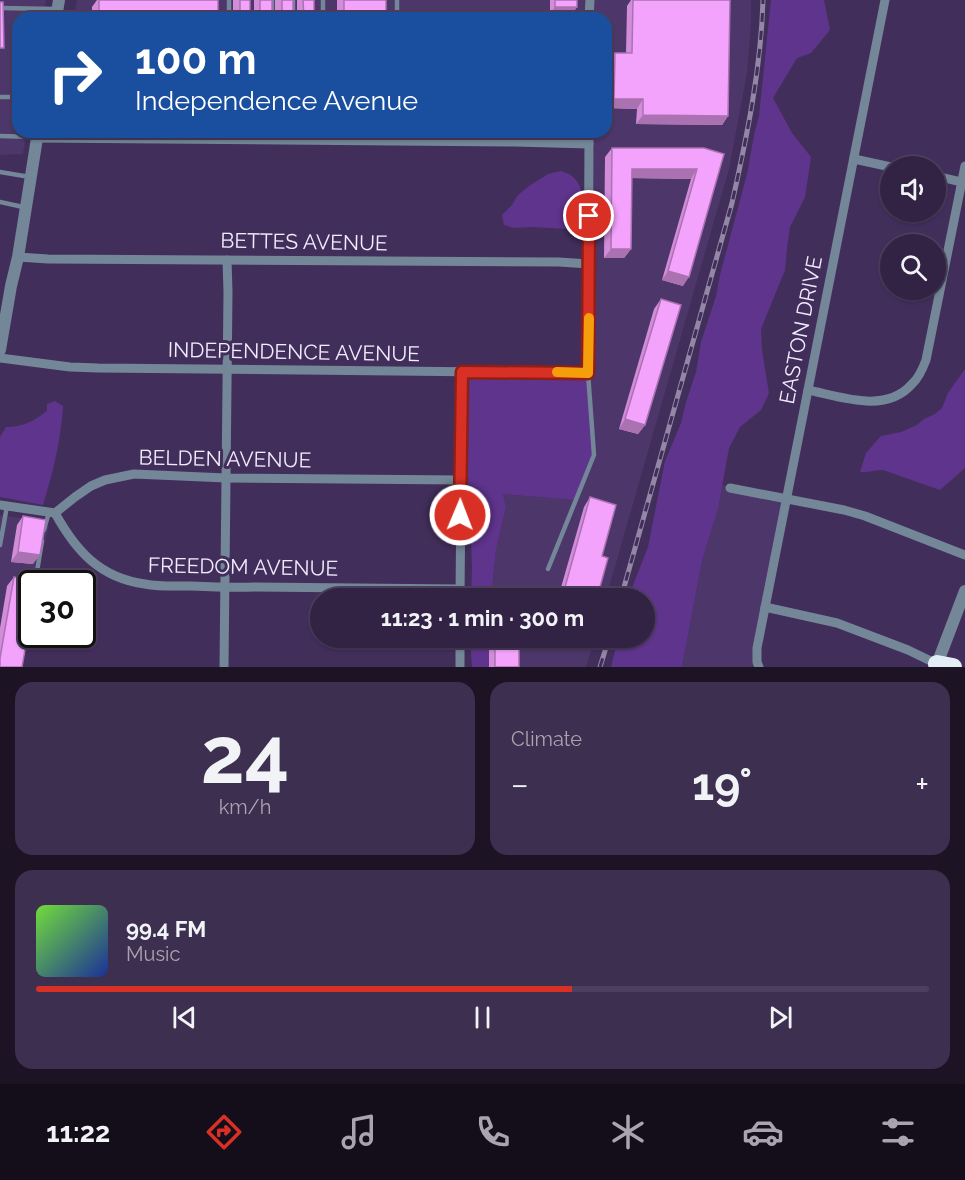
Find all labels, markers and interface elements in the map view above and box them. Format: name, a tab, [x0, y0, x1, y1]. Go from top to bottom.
text: 100 m	[135, 35, 257, 84]
icon: right	[36, 36, 114, 114]
text: Independence Avenue	[135, 85, 418, 116]
map controls	[880, 156, 946, 300]
button: sound	[880, 156, 946, 222]
pin	[563, 190, 614, 241]
icon: arrive	[572, 199, 605, 232]
street label: BETTES AVENUE	[220, 228, 388, 255]
button: search	[880, 234, 946, 300]
street label: EASTON DRIVE	[774, 254, 827, 406]
street label: INDEPENDENCE AVENUE	[168, 337, 420, 366]
street label: BELDEN AVENUE	[138, 444, 312, 473]
position arrow	[428, 483, 492, 547]
street label: FREEDOM AVENUE	[148, 552, 338, 581]
speed limit sign: 30	[18, 570, 96, 648]
text: 11:23 · 1 min · 300 m	[381, 605, 584, 631]
text: 24	[201, 710, 289, 801]
text: Climate	[511, 727, 582, 751]
text: 19°	[692, 758, 752, 811]
text: −	[511, 765, 529, 804]
text: +	[915, 765, 929, 804]
text: km/h	[219, 795, 271, 819]
text: 99.4 FM	[126, 916, 206, 942]
text: Music	[126, 942, 180, 966]
icon: previous	[168, 1001, 201, 1034]
icon: pause	[466, 1001, 499, 1034]
icon: next	[764, 1001, 797, 1034]
icon: directions	[203, 1111, 245, 1153]
icon: music	[338, 1111, 380, 1153]
icon: phone	[472, 1111, 514, 1153]
icon: climate	[607, 1111, 649, 1153]
icon: car	[742, 1111, 784, 1153]
icon: filters	[877, 1111, 919, 1153]
text: 11:22	[46, 1117, 110, 1148]

